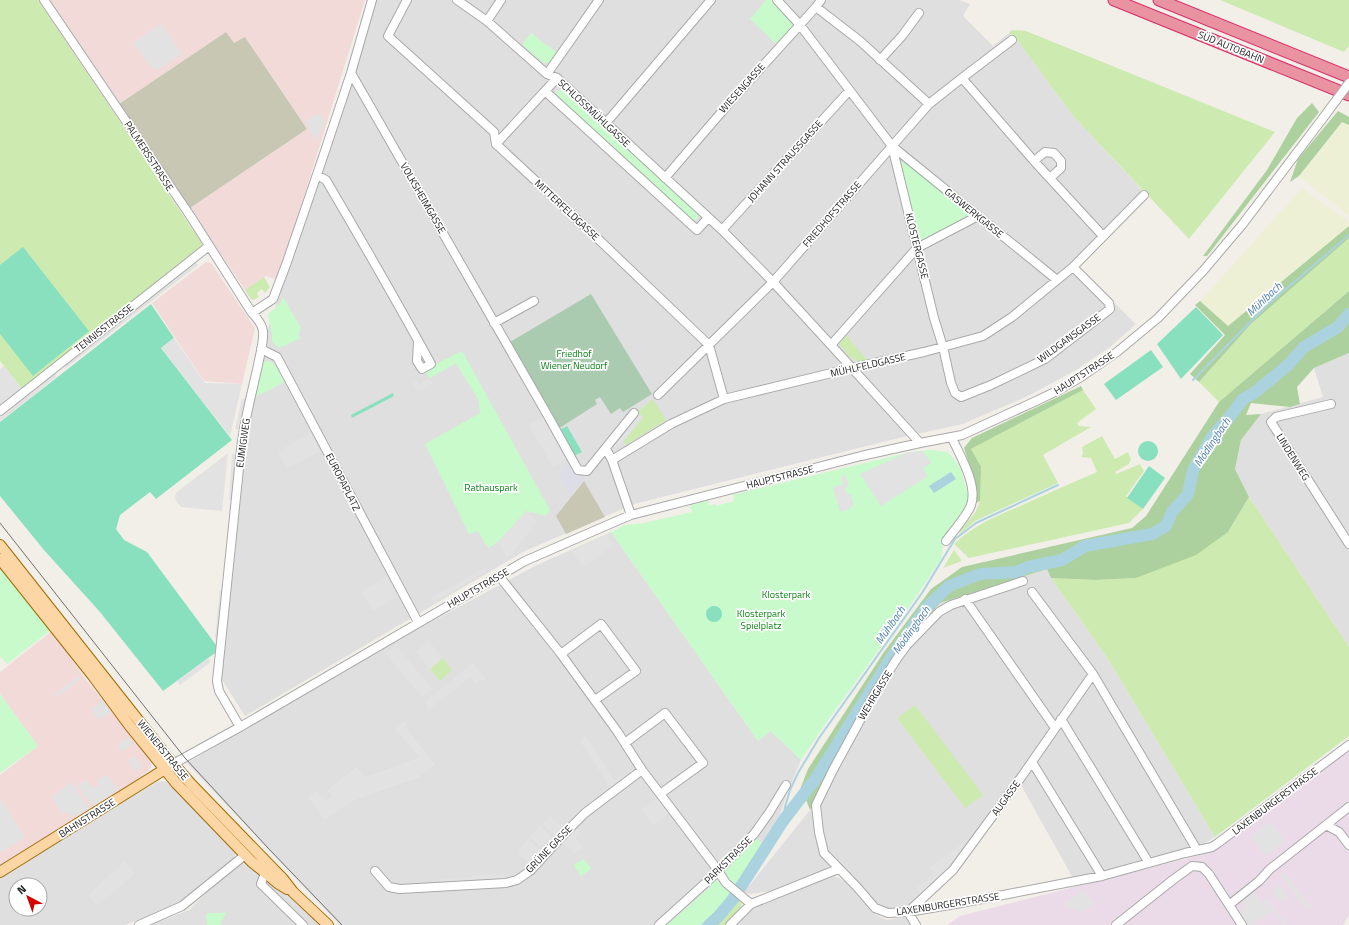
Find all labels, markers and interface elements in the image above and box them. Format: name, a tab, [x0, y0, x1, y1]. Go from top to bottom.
street label: SÜD AUTOBAHN	[1196, 27, 1266, 67]
street label: WIESENGASSE	[715, 59, 769, 116]
street label: SCHLOSSMÜHLGASSE	[554, 75, 634, 151]
street label: JOHANN STRAUSSGASSE	[744, 116, 826, 206]
street label: PALMERSSTRASSE	[121, 118, 178, 194]
street label: VOLKSHEIMGASSE	[397, 160, 450, 237]
street label: MITTERFELDGASSE	[531, 176, 603, 244]
street label: FRIEDHOFSTRASSE	[799, 177, 865, 250]
street label: GASWERKGASSE	[941, 185, 1007, 242]
street label: KLOSTERGASSE	[902, 211, 933, 281]
water label: Mühlbach	[1243, 278, 1285, 319]
street label: TENNISSTRASSE	[71, 300, 137, 356]
street label: WILDGANSGASSE	[1034, 310, 1104, 366]
park label: Friedhof Wiener Neudorf	[541, 346, 608, 373]
street label: HAUPTSTRASSE	[1051, 348, 1118, 398]
street label: MÜHLFELDGASSE	[829, 349, 908, 381]
water label: Mödlingbach	[1190, 414, 1234, 470]
street label: EUMIGWEG	[232, 417, 254, 469]
street label: LINDENWEG	[1273, 430, 1313, 484]
street label: EUROPAPLATZ	[322, 450, 364, 514]
street label: HAUPTSTRASSE	[745, 461, 816, 493]
park label: Rathauspark	[464, 480, 518, 495]
street label: HAUPTSTRASSE	[444, 564, 512, 612]
park label: Klosterpark	[762, 587, 810, 602]
water label: Mühlbach	[871, 602, 909, 647]
water label: Mödlingbach	[888, 602, 934, 657]
park label: Klosterpark Spielplatz	[737, 606, 785, 633]
street label: WEHRGASSE	[854, 667, 896, 723]
street label: WIENERSTRASSE	[134, 716, 193, 784]
street label: LAXENBURGERSTRASSE	[1229, 763, 1322, 838]
street label: AUGASSE	[988, 777, 1024, 819]
street label: BAHNSTRASSE	[56, 794, 119, 841]
street label: GRÜNE GASSE	[522, 821, 576, 876]
street label: PARKSTRASSE	[701, 832, 756, 887]
north arrow	[8, 877, 48, 917]
text: N	[13, 881, 30, 898]
street label: LAXENBURGERSTRASSE	[895, 888, 1001, 920]

